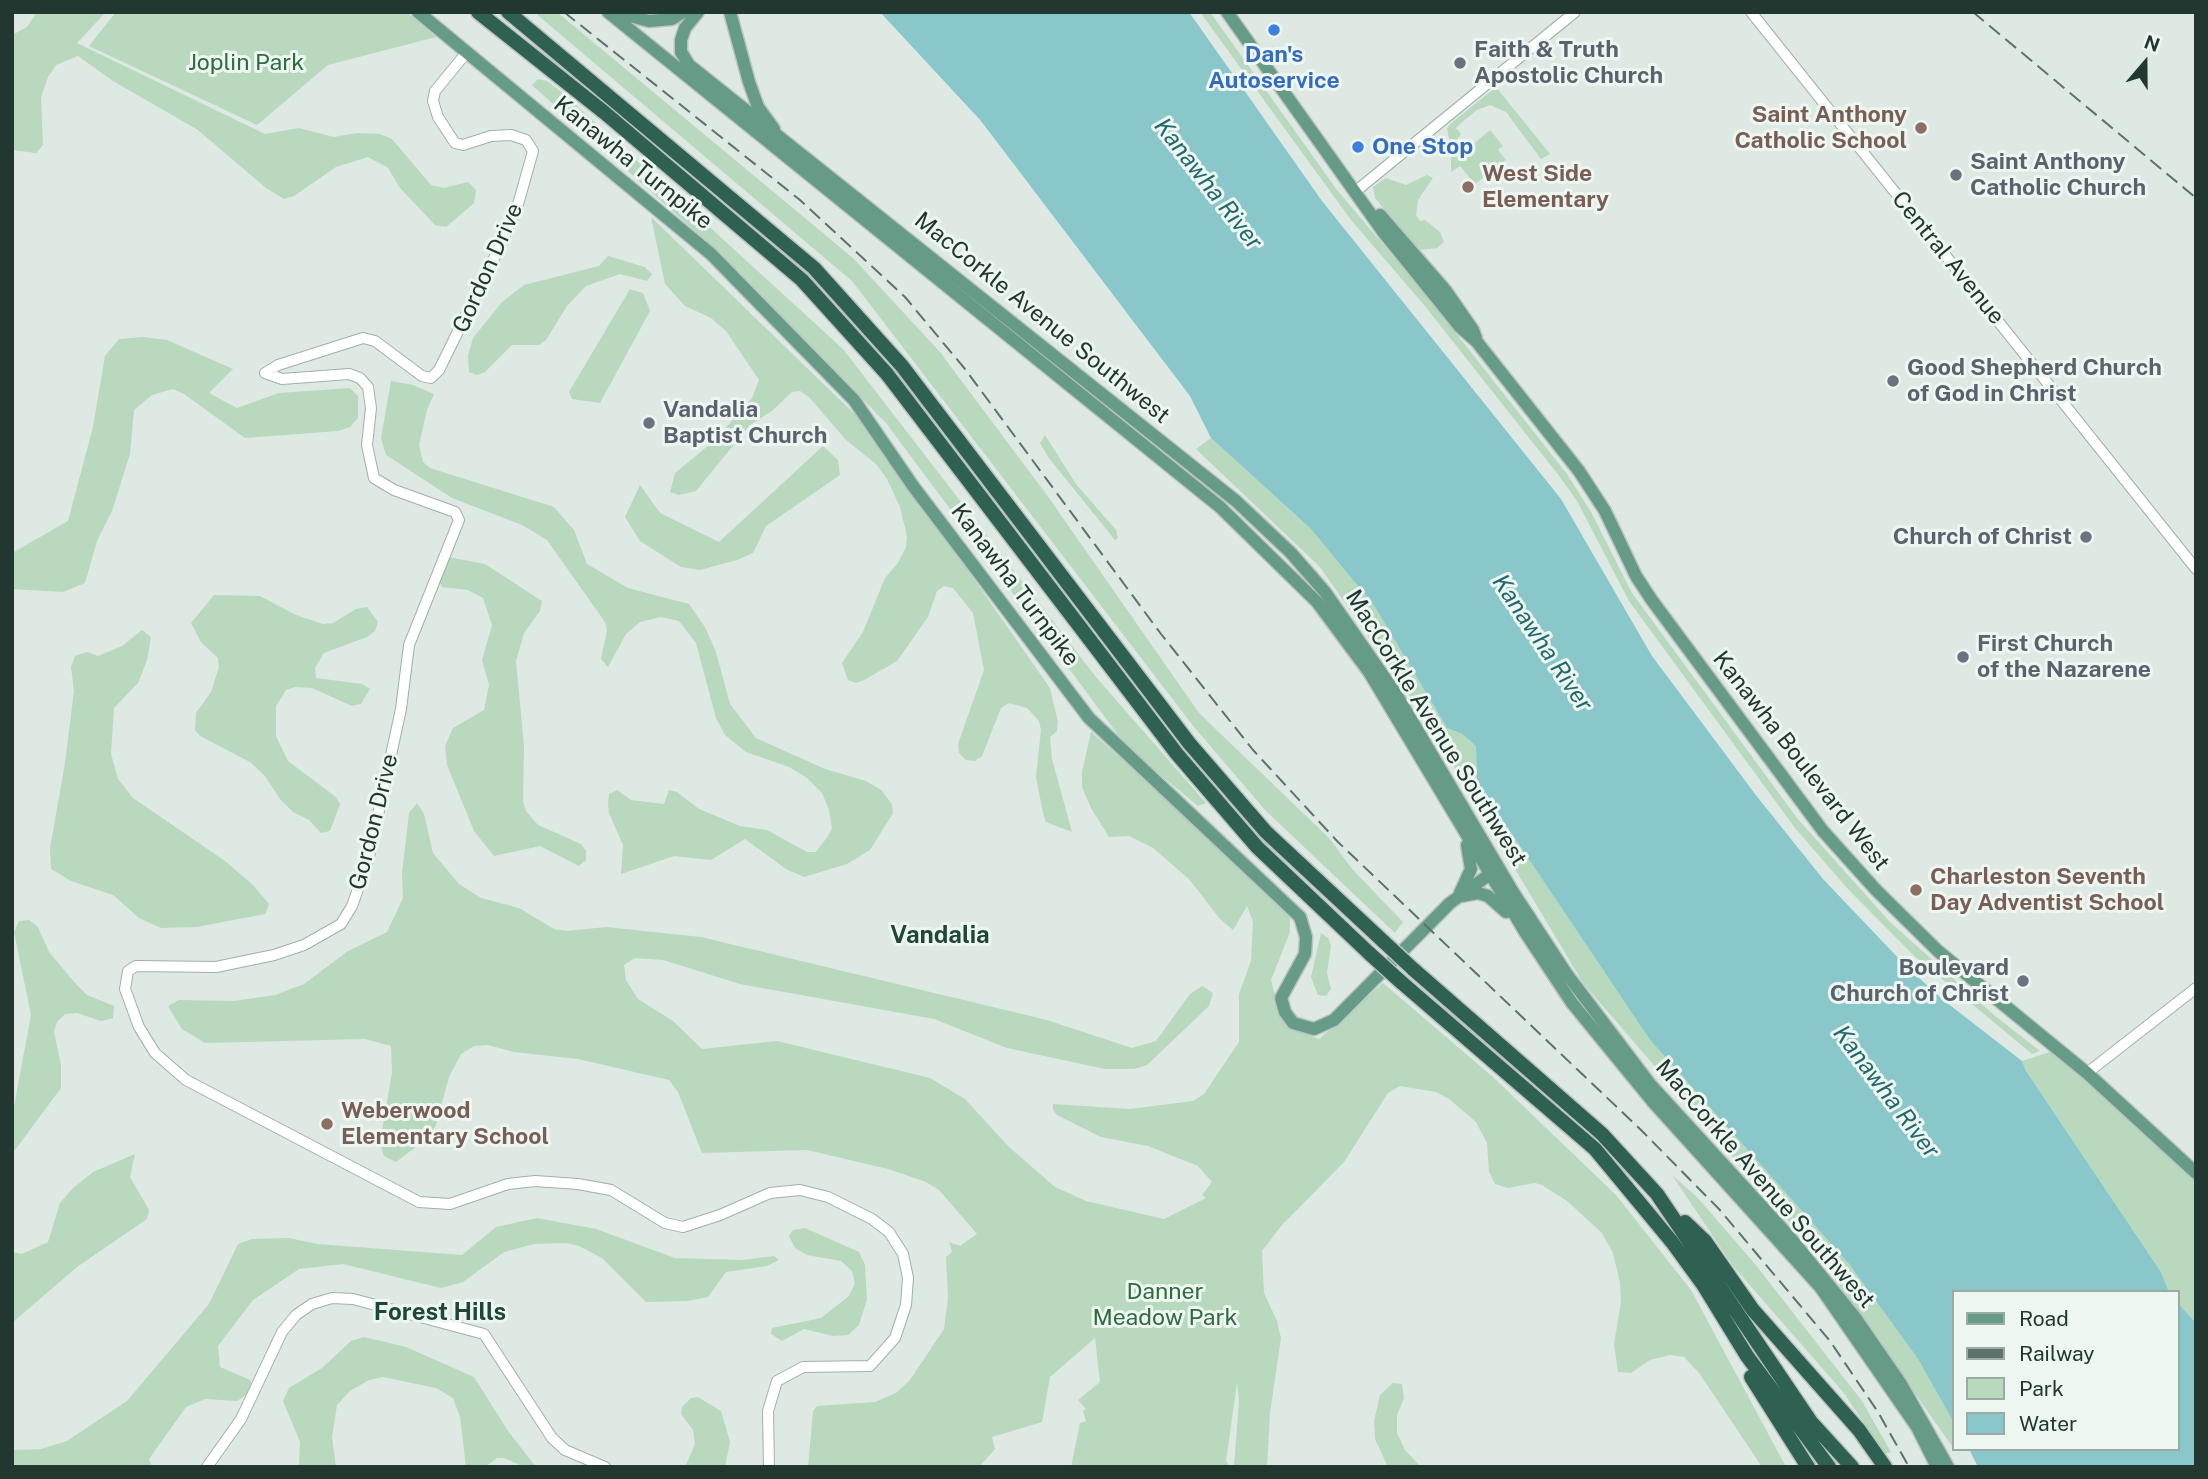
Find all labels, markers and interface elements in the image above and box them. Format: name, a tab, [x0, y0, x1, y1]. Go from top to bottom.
marker: Dan's Autoservice	[1266, 22, 1282, 38]
north arrow	[2110, 28, 2180, 98]
text: N	[2141, 30, 2163, 56]
place label: Faith & Truth Apostolic Church	[1474, 36, 1663, 90]
place label: Dan's Autoservice	[1208, 41, 1340, 95]
park label: Joplin Park	[188, 49, 304, 77]
marker: Faith & Truth Apostolic Church	[1452, 55, 1468, 71]
street label: Kanawha Turnpike	[548, 91, 718, 235]
place label: Saint Anthony Catholic School	[1734, 101, 1907, 155]
water label: Kanawha River	[1148, 113, 1268, 255]
marker: Saint Anthony Catholic School	[1913, 120, 1929, 136]
place label: One Stop	[1372, 133, 1473, 161]
marker: One Stop	[1350, 139, 1366, 155]
place label: Saint Anthony Catholic Church	[1970, 148, 2146, 202]
place label: West Side Elementary	[1482, 160, 1609, 214]
marker: Saint Anthony Catholic Church	[1948, 167, 1964, 183]
marker: West Side Elementary	[1460, 179, 1476, 195]
street label: Central Avenue	[1886, 186, 2010, 330]
street label: Gordon Drive	[447, 199, 529, 337]
street label: MacCorkle Avenue Southwest	[909, 206, 1175, 430]
place label: Good Shepherd Church of God in Christ	[1907, 354, 2162, 408]
marker: Good Shepherd Church of God in Christ	[1885, 373, 1901, 389]
place label: Vandalia Baptist Church	[663, 396, 827, 450]
marker: Vandalia Baptist Church	[641, 415, 657, 431]
street label: Kanawha Turnpike	[945, 498, 1085, 672]
place label: Church of Christ	[1893, 523, 2072, 551]
marker: Church of Christ	[2078, 529, 2094, 545]
water label: Kanawha River	[1486, 569, 1598, 717]
street label: MacCorkle Avenue Southwest	[1339, 585, 1533, 871]
place label: First Church of the Nazarene	[1977, 630, 2151, 684]
street label: Kanawha Boulevard West	[1707, 646, 1895, 876]
marker: First Church of the Nazarene	[1955, 649, 1971, 665]
street label: Gordon Drive	[344, 751, 404, 893]
place label: Charleston Seventh Day Adventist School	[1930, 863, 2164, 917]
marker: Charleston Seventh Day Adventist School	[1908, 882, 1924, 898]
district label: Vandalia	[890, 922, 990, 950]
place label: Boulevard Church of Christ	[1830, 954, 2009, 1008]
marker: Boulevard Church of Christ	[2015, 973, 2031, 989]
water label: Kanawha River	[1827, 1020, 1945, 1164]
street label: MacCorkle Avenue Southwest	[1650, 1054, 1880, 1314]
place label: Weberwood Elementary School	[341, 1097, 549, 1151]
marker: Weberwood Elementary School	[319, 1116, 335, 1132]
park label: Danner Meadow Park	[1093, 1278, 1237, 1332]
legend	[1952, 1290, 2180, 1451]
district label: Forest Hills	[374, 1299, 506, 1327]
text: Road	[2019, 1306, 2069, 1331]
text: Railway	[2019, 1341, 2095, 1366]
text: Park	[2019, 1376, 2064, 1401]
text: Water	[2019, 1411, 2077, 1436]

